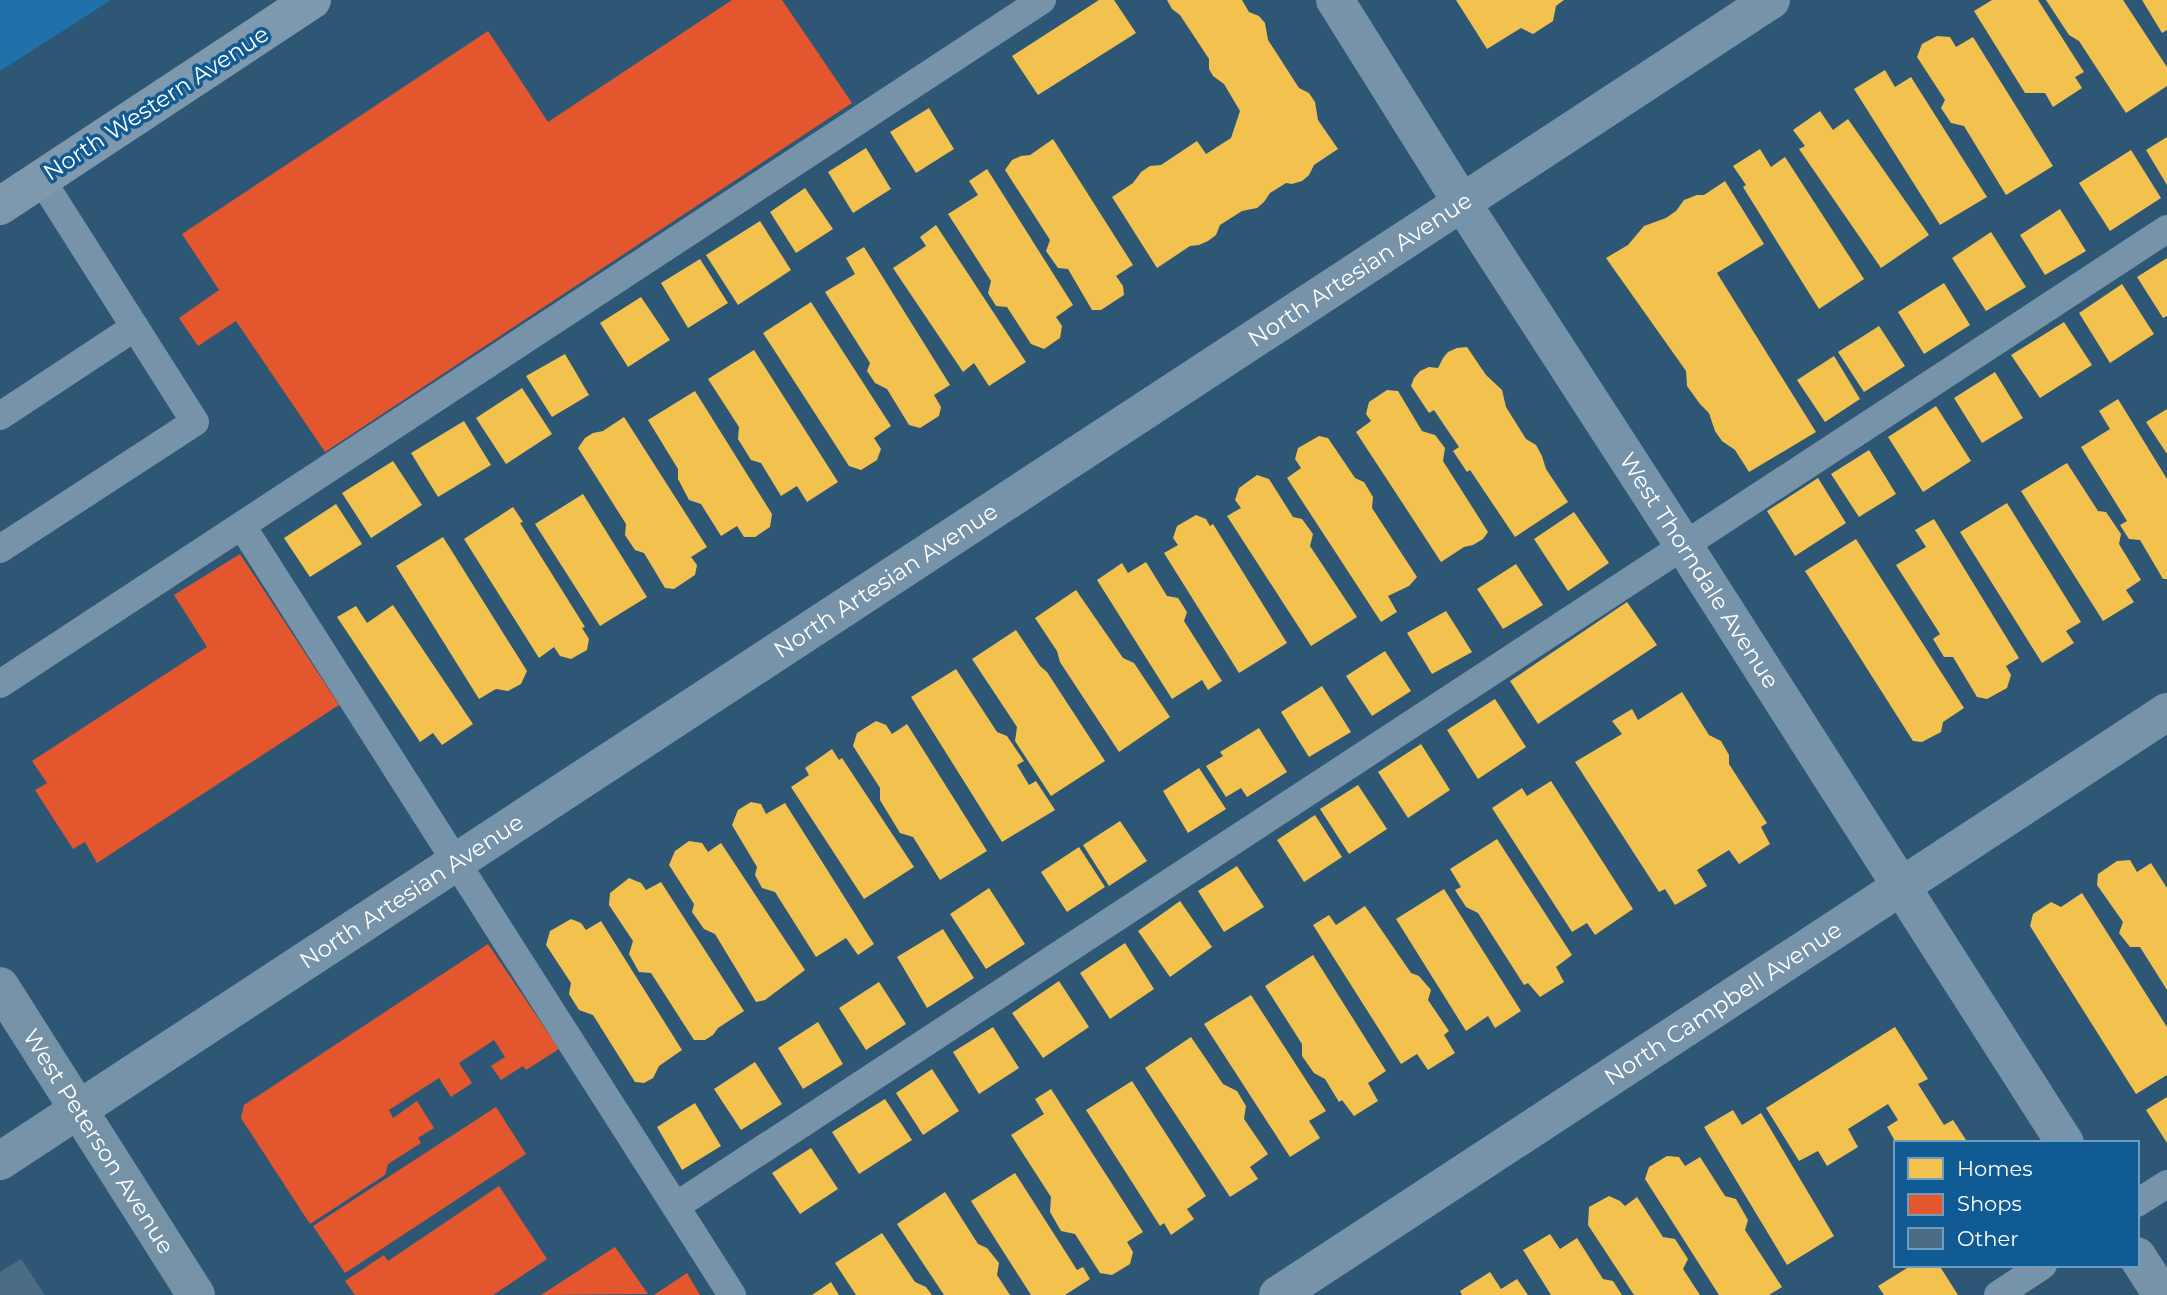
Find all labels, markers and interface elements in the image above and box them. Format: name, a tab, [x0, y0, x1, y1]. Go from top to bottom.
street label: North Western Avenue	[38, 20, 274, 186]
street label: North Artesian Avenue	[1243, 186, 1477, 353]
street label: West Thorndale Avenue	[1613, 447, 1785, 694]
street label: North Artesian Avenue	[768, 497, 1003, 664]
street label: North Artesian Avenue	[294, 808, 529, 975]
street label: North Campbell Avenue	[1599, 915, 1847, 1091]
street label: West Peterson Avenue	[17, 1024, 180, 1259]
legend	[1894, 1141, 2139, 1267]
text: Homes	[1957, 1156, 2032, 1181]
text: Shops	[1957, 1191, 2022, 1216]
text: Other	[1957, 1226, 2019, 1251]

